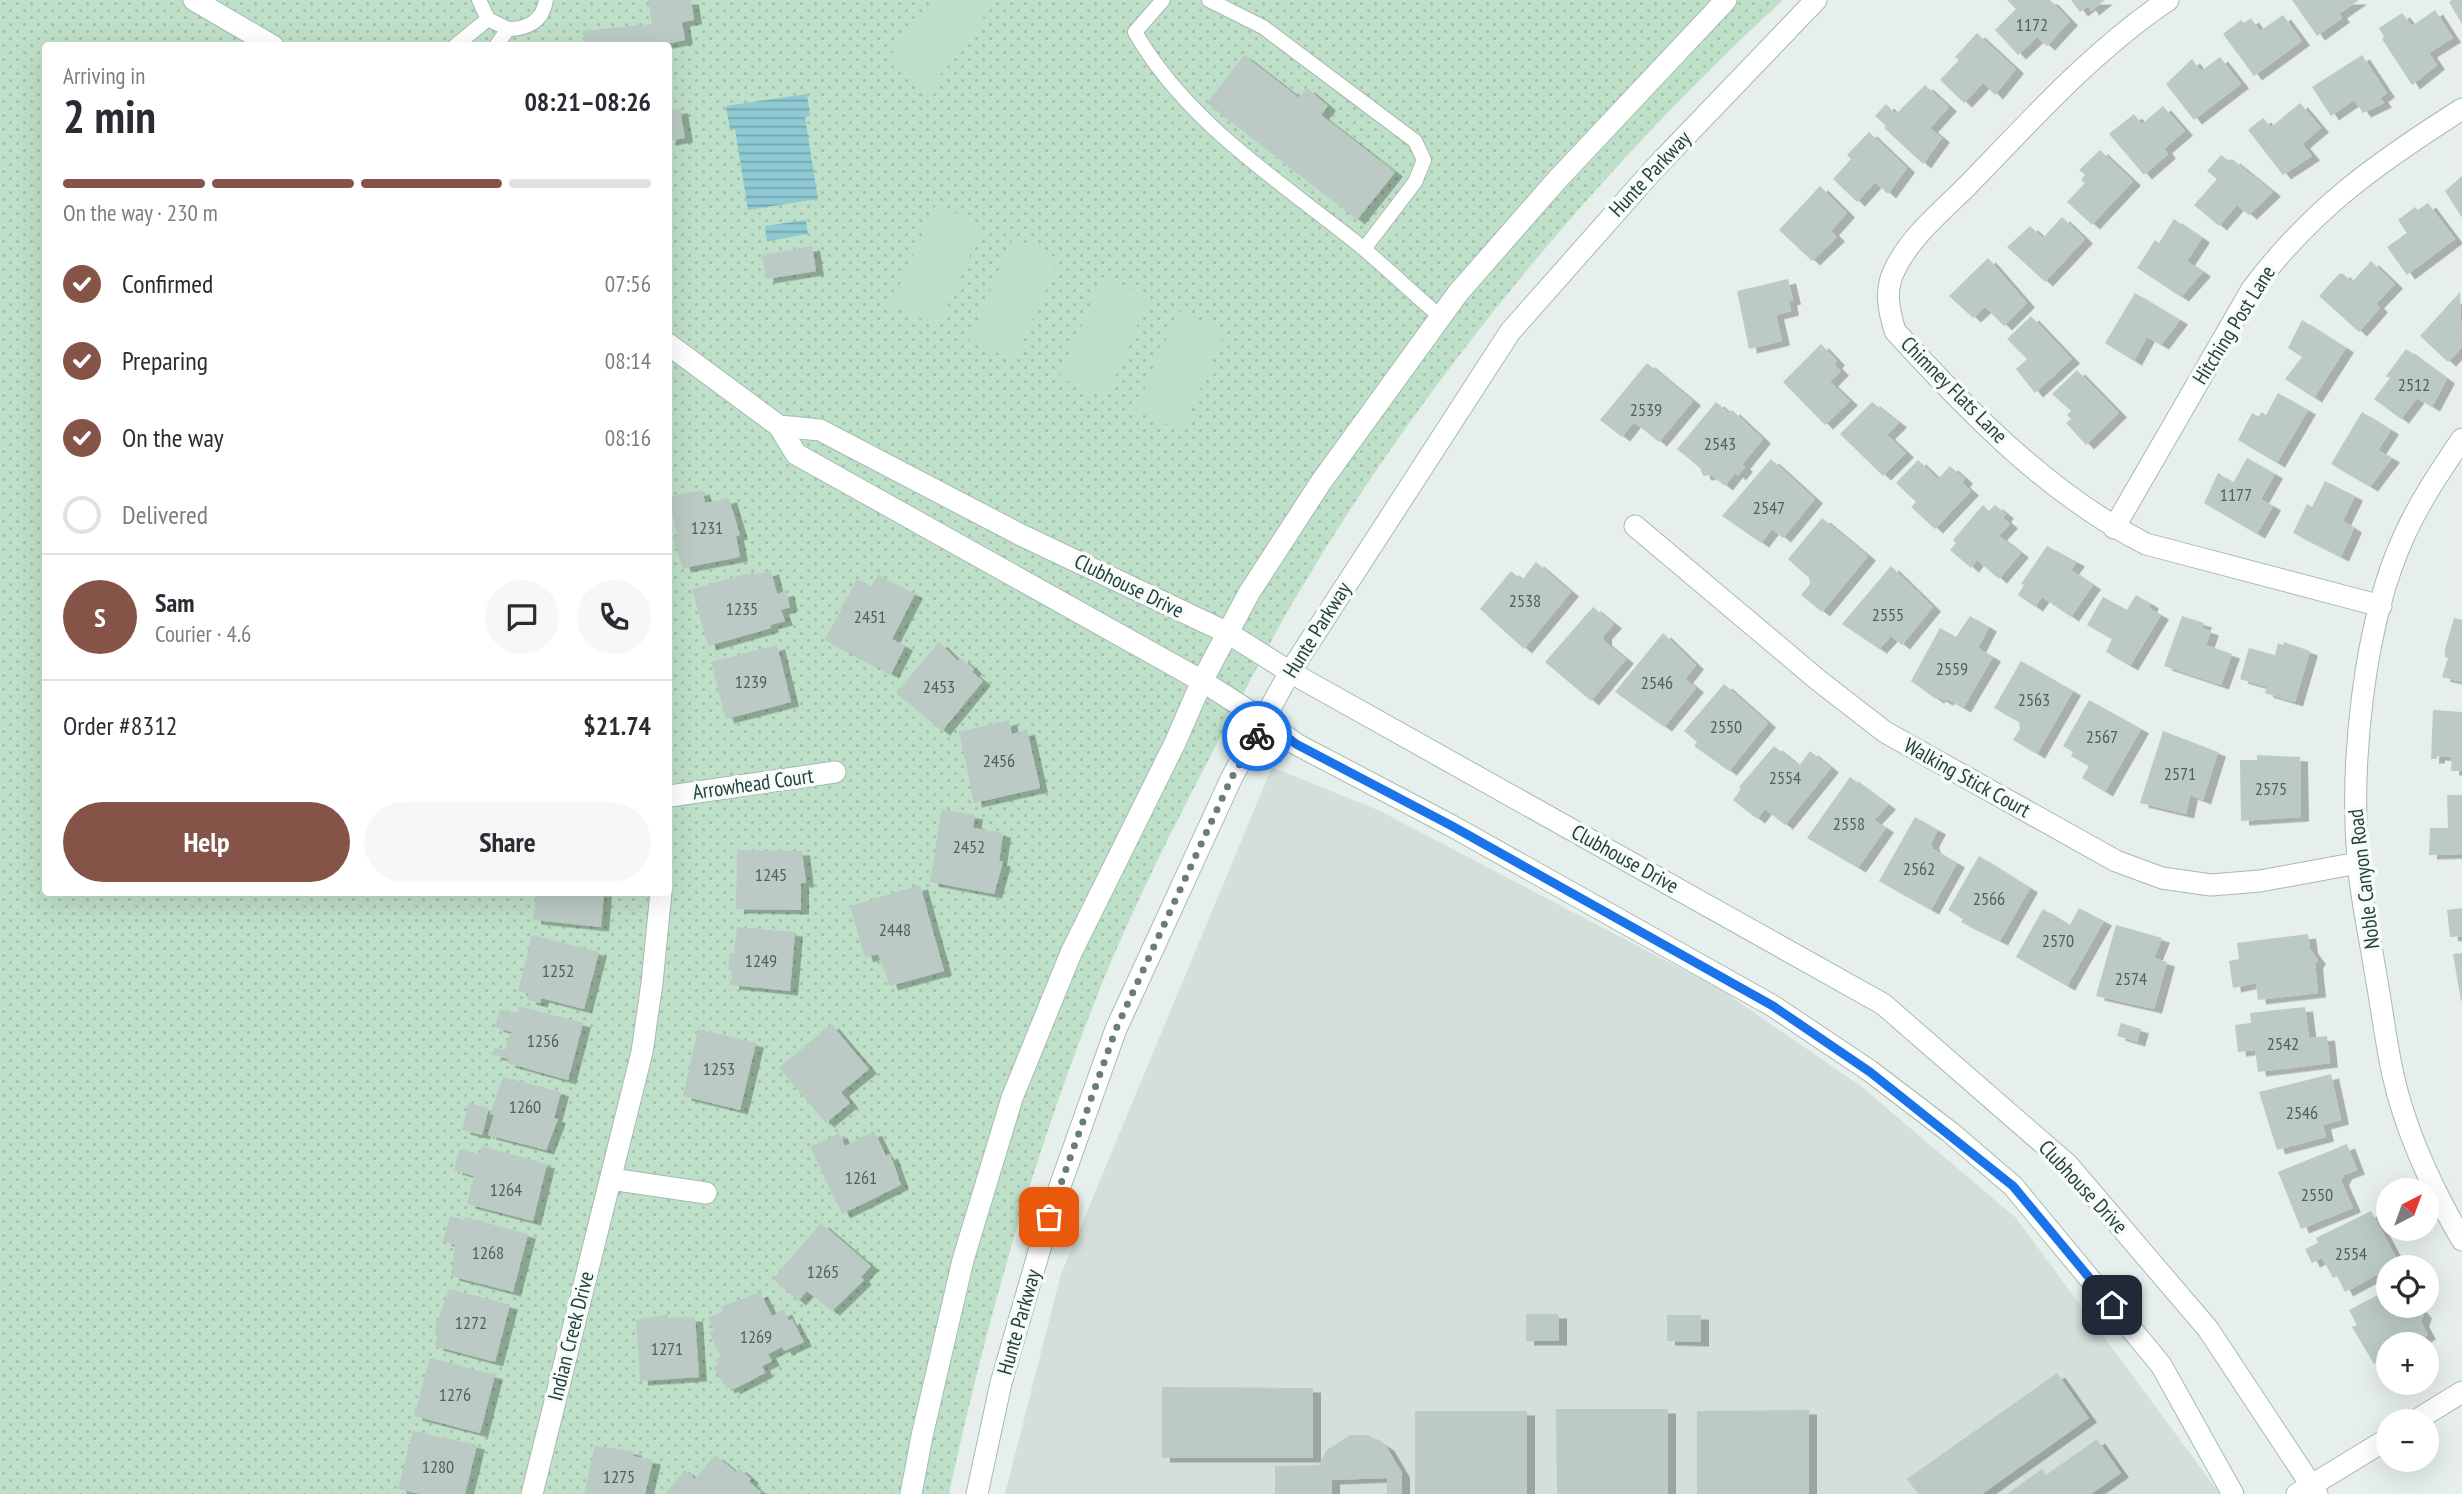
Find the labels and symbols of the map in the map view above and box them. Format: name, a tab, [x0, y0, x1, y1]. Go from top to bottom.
house number: 1172	[2016, 13, 2048, 36]
street label: Hunte Parkway	[1603, 125, 1696, 222]
street label: Hitching Post Lane	[2186, 260, 2281, 389]
street label: Chimney Flats Lane	[1895, 330, 2014, 449]
house number: 2512	[2398, 373, 2430, 396]
house number: 2539	[1630, 398, 1662, 421]
house number: 2543	[1704, 432, 1736, 455]
house number: 1177	[2220, 483, 2252, 506]
house number: 2547	[1753, 496, 1785, 519]
house number: 1231	[691, 516, 723, 539]
street label: Clubhouse Drive	[1070, 547, 1188, 624]
street label: Hunte Parkway	[1276, 577, 1357, 683]
house number: 2538	[1509, 589, 1541, 612]
house number: 1235	[726, 597, 758, 620]
house number: 2555	[1872, 603, 1904, 626]
house number: 2451	[854, 605, 886, 628]
house number: 2559	[1936, 657, 1968, 680]
house number: 1239	[735, 670, 767, 693]
house number: 2546	[1641, 671, 1673, 694]
house number: 2453	[923, 675, 955, 698]
house number: 2563	[2018, 688, 2050, 711]
courier	[1222, 701, 1292, 771]
house number: 2550	[1710, 715, 1742, 738]
house number: 2567	[2086, 725, 2118, 748]
street label: Walking Stick Court	[1899, 732, 2035, 823]
house number: 2456	[983, 749, 1015, 772]
street label: Arrowhead Court	[691, 762, 815, 805]
house number: 2571	[2164, 762, 2196, 785]
house number: 2554	[1769, 766, 1801, 789]
house number: 2575	[2255, 777, 2287, 800]
street label: Noble Canyon Road	[2342, 807, 2385, 951]
house number: 2558	[1833, 812, 1865, 835]
street label: Clubhouse Drive	[1567, 818, 1684, 899]
house number: 2452	[953, 835, 985, 858]
house number: 2562	[1903, 857, 1935, 880]
house number: 1245	[755, 863, 787, 886]
house number: 2566	[1973, 887, 2005, 910]
house number: 2448	[879, 918, 911, 941]
house number: 2570	[2042, 929, 2074, 952]
house number: 1249	[745, 949, 777, 972]
house number: 1252	[542, 959, 574, 982]
house number: 2574	[2115, 967, 2147, 990]
house number: 1256	[527, 1029, 559, 1052]
house number: 2542	[2267, 1032, 2299, 1055]
house number: 1253	[703, 1057, 735, 1080]
house number: 1260	[509, 1095, 541, 1118]
house number: 2546	[2286, 1101, 2318, 1124]
street label: Clubhouse Drive	[2033, 1134, 2134, 1239]
house number: 1261	[845, 1166, 877, 1189]
house number: 1264	[490, 1178, 522, 1201]
north arrow	[2376, 1178, 2440, 1241]
house number: 2550	[2301, 1183, 2333, 1206]
pin	[1019, 1187, 1079, 1247]
house number: 1268	[472, 1241, 504, 1264]
house number: 2554	[2335, 1242, 2367, 1265]
house number: 1265	[807, 1260, 839, 1283]
street label: Hunte Parkway	[991, 1266, 1046, 1378]
street label: Indian Creek Drive	[541, 1268, 600, 1403]
pin	[2082, 1275, 2142, 1335]
house number: 1272	[455, 1311, 487, 1334]
house number: 1269	[740, 1325, 772, 1348]
house number: 1271	[651, 1337, 683, 1360]
house number: 1276	[439, 1383, 471, 1406]
house number: 1280	[422, 1455, 454, 1478]
house number: 1275	[603, 1465, 635, 1488]

